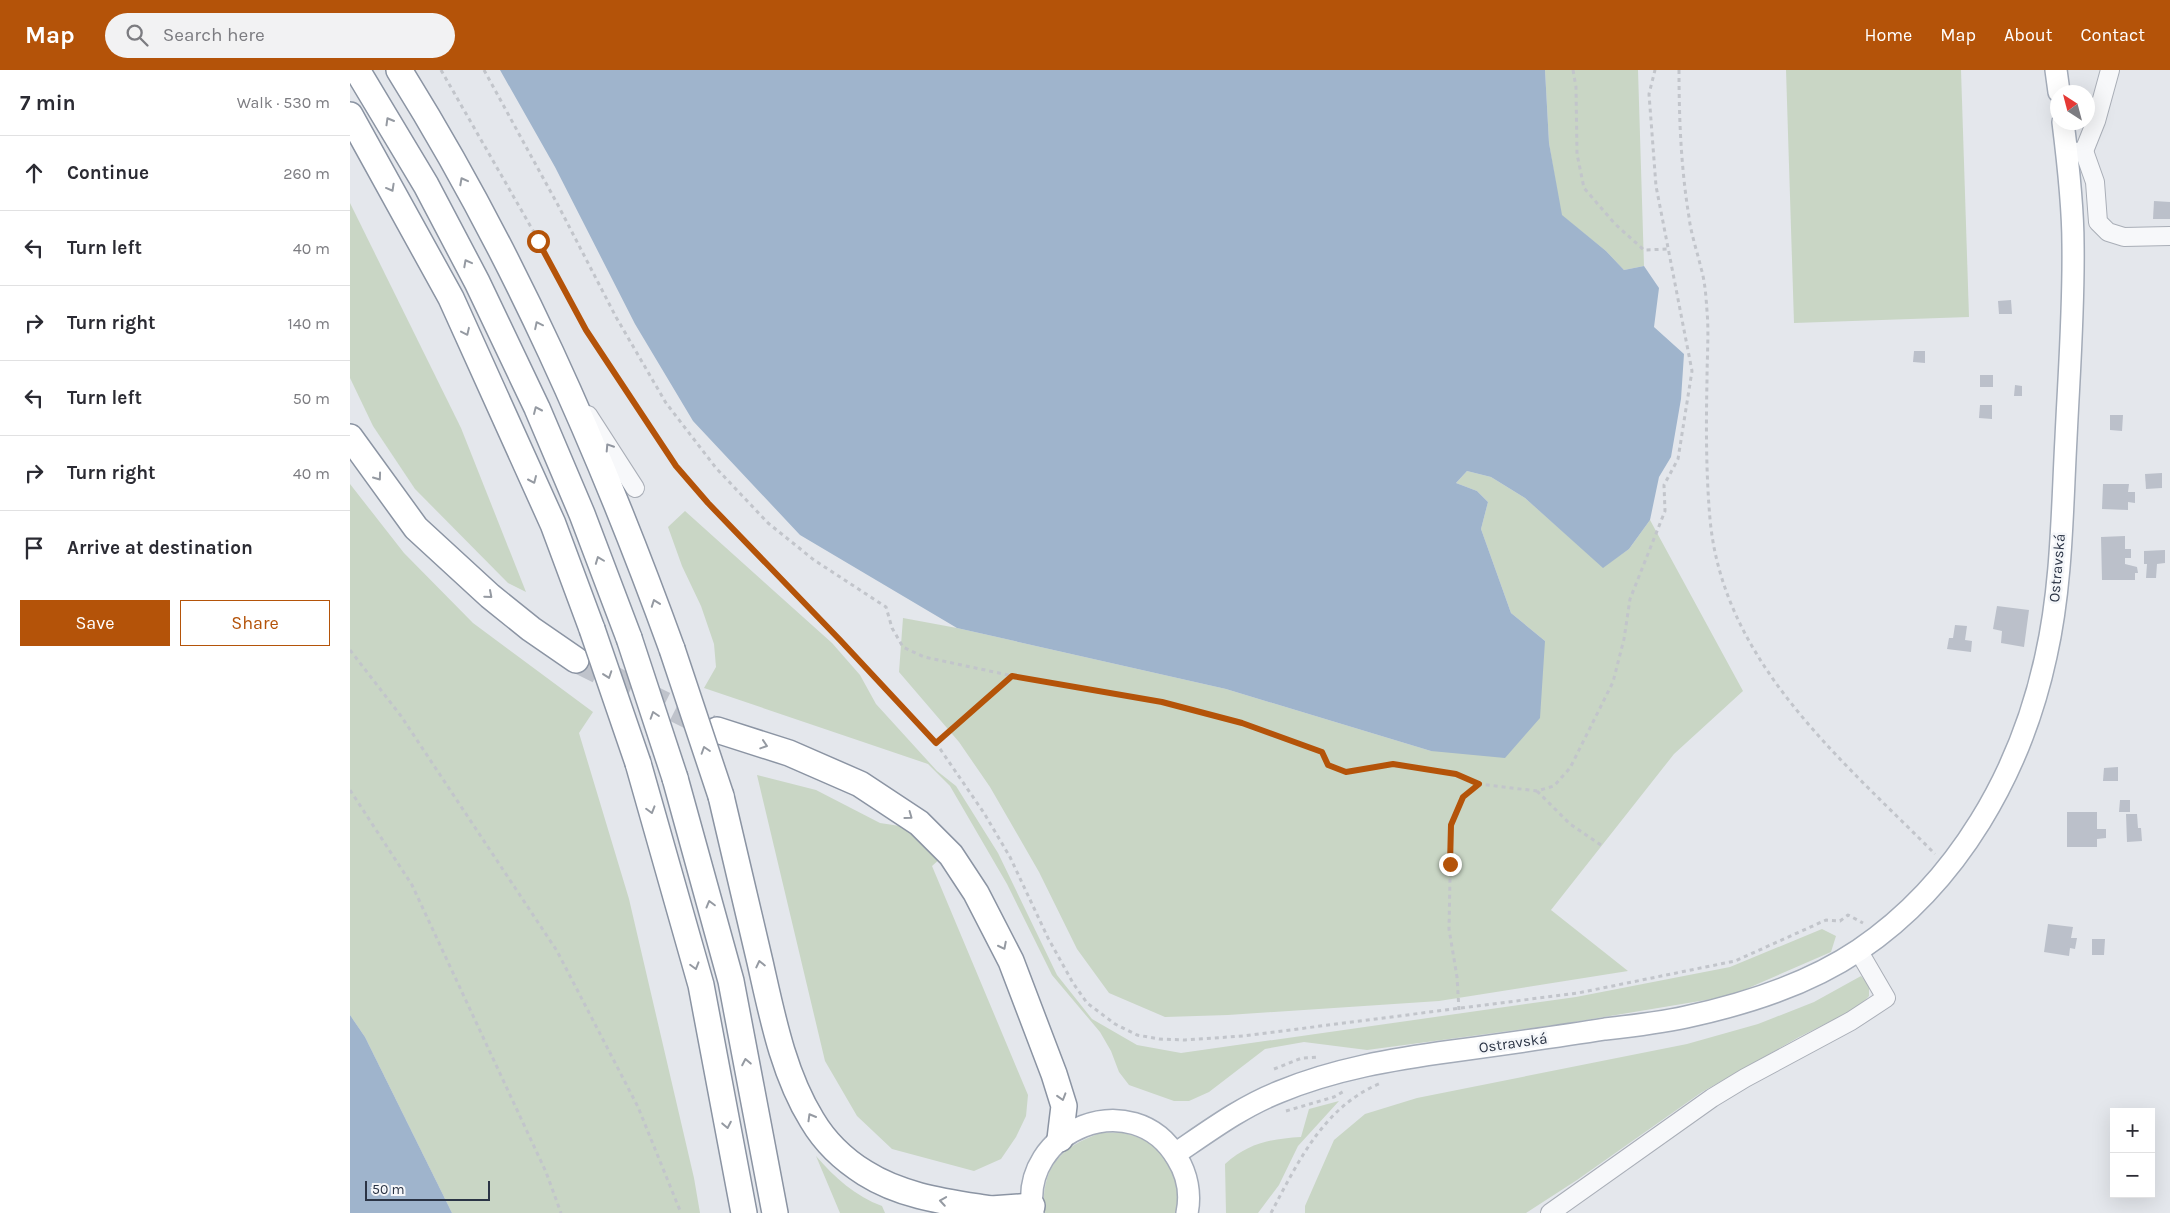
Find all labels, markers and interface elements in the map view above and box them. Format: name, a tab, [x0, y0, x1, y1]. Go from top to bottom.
search box	[105, 13, 455, 58]
text: Map	[25, 21, 75, 49]
icon: search	[123, 21, 151, 49]
text: Search here	[163, 24, 265, 46]
text: Home	[1864, 24, 1912, 46]
text: Map	[1940, 24, 1976, 46]
text: About	[2004, 24, 2053, 46]
text: Contact	[2081, 24, 2145, 46]
north arrow	[2050, 85, 2095, 130]
text: 7 min	[20, 91, 76, 115]
text: Walk · 530 m	[237, 93, 330, 112]
one-way arrow	[385, 117, 395, 126]
icon: ahead	[20, 159, 48, 187]
text: Continue	[67, 162, 149, 184]
text: 260 m	[283, 164, 330, 183]
one-way arrow	[459, 177, 469, 186]
one-way arrow	[385, 182, 395, 191]
route start	[527, 230, 550, 253]
icon: left	[20, 234, 48, 262]
text: Turn left	[67, 237, 142, 259]
text: 40 m	[293, 239, 330, 258]
one-way arrow	[463, 260, 473, 269]
icon: right	[20, 309, 48, 337]
text: Turn right	[67, 312, 156, 334]
text: 140 m	[288, 314, 330, 333]
one-way arrow	[534, 321, 544, 330]
one-way arrow	[460, 327, 471, 336]
icon: left	[20, 384, 48, 412]
text: Turn left	[67, 387, 142, 409]
text: 50 m	[293, 389, 330, 408]
one-way arrow	[533, 406, 544, 415]
one-way arrow	[606, 444, 615, 453]
icon: right	[20, 459, 48, 487]
text: Turn right	[67, 462, 156, 484]
text: 40 m	[293, 464, 330, 483]
one-way arrow	[372, 471, 381, 481]
one-way arrow	[527, 475, 538, 484]
street label: Ostravská	[2045, 533, 2069, 603]
icon: arrive	[20, 534, 48, 562]
text: Arrive at destination	[67, 537, 253, 559]
one-way arrow	[595, 556, 605, 565]
one-way arrow	[483, 589, 492, 597]
button: Save	[20, 600, 170, 646]
button: Share	[180, 600, 330, 646]
one-way arrow	[651, 600, 661, 608]
one-way arrow	[602, 670, 612, 679]
one-way arrow	[650, 711, 660, 720]
one-way arrow	[759, 739, 768, 749]
one-way arrow	[701, 746, 711, 754]
one-way arrow	[646, 805, 656, 813]
one-way arrow	[903, 810, 913, 819]
route end	[1439, 853, 1462, 876]
one-way arrow	[705, 900, 715, 908]
one-way arrow	[997, 941, 1007, 950]
one-way arrow	[755, 959, 766, 968]
one-way arrow	[690, 962, 700, 970]
street label: Ostravská	[1478, 1029, 1548, 1057]
one-way arrow	[741, 1058, 752, 1066]
one-way arrow	[1056, 1093, 1066, 1101]
map controls	[2110, 1108, 2155, 1198]
button: +	[2110, 1108, 2155, 1153]
one-way arrow	[807, 1114, 817, 1123]
one-way arrow	[722, 1121, 732, 1130]
button: −	[2110, 1153, 2155, 1198]
scale bar	[365, 1178, 490, 1201]
text: 50 m	[372, 1181, 405, 1198]
one-way arrow	[939, 1197, 948, 1207]

